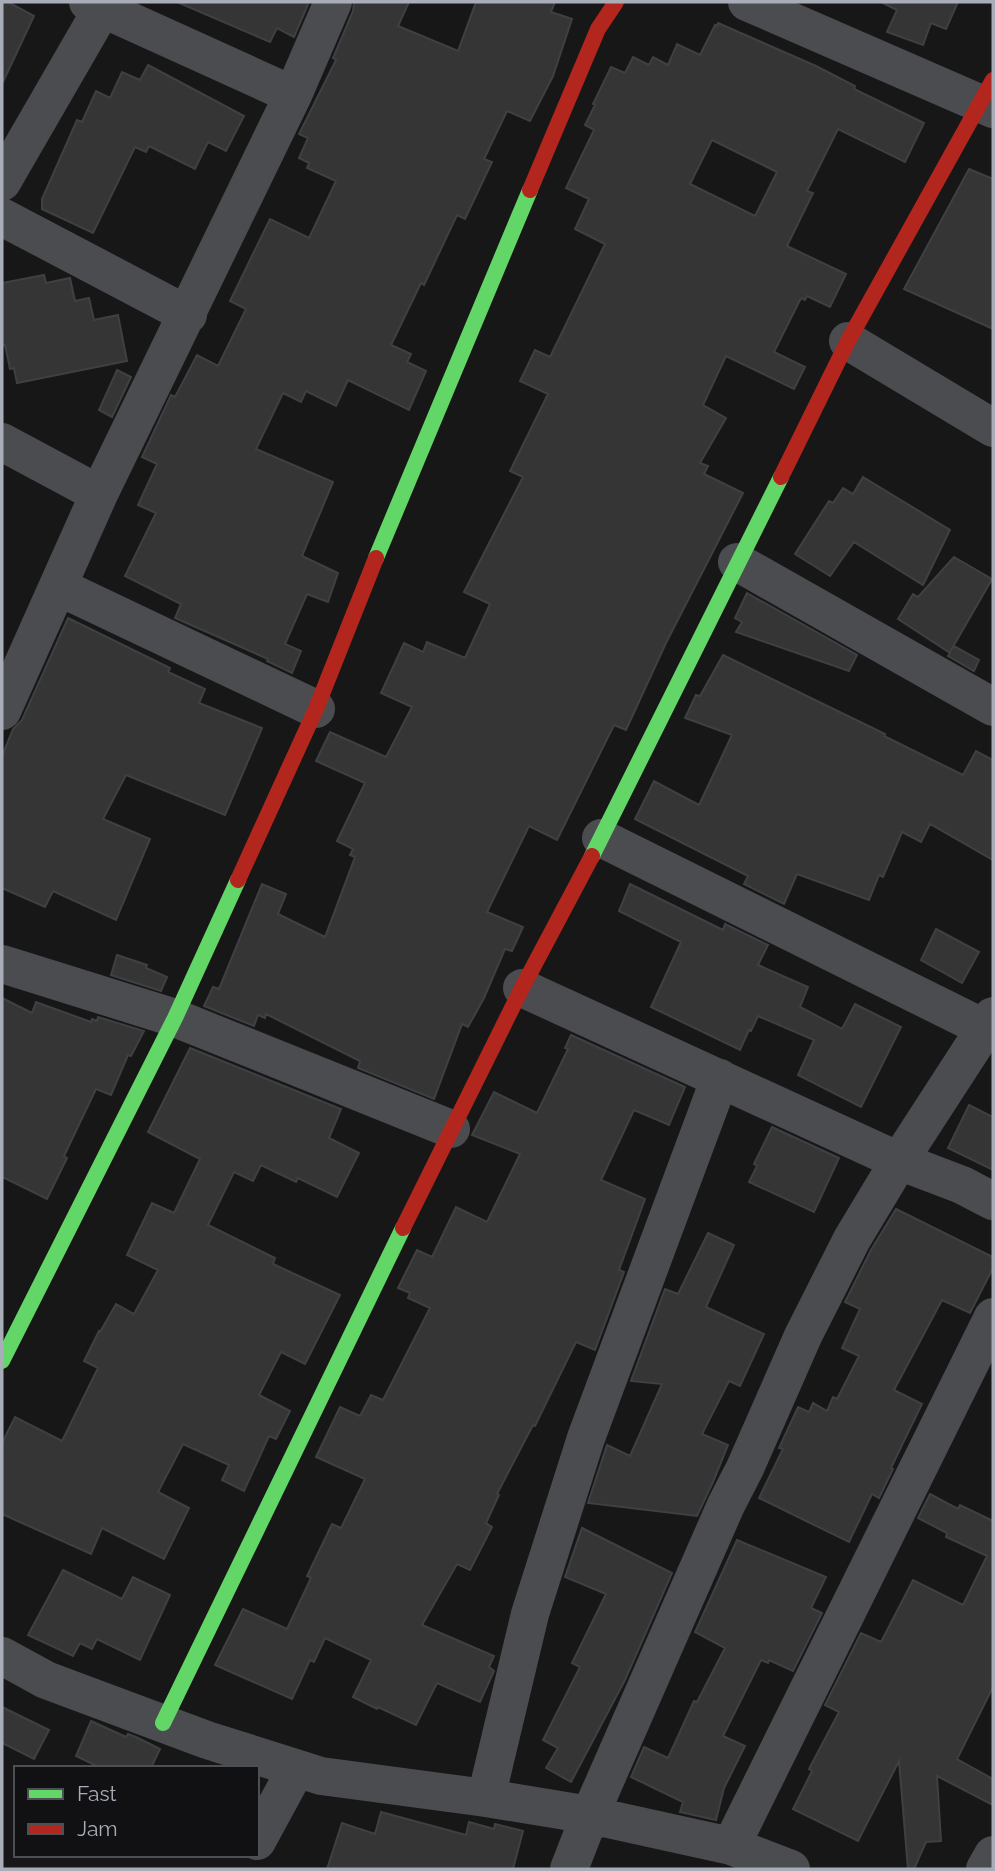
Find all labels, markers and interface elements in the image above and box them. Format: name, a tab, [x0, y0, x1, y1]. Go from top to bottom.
legend	[14, 1766, 259, 1857]
text: Fast	[77, 1781, 117, 1806]
text: Jam	[77, 1816, 118, 1841]

